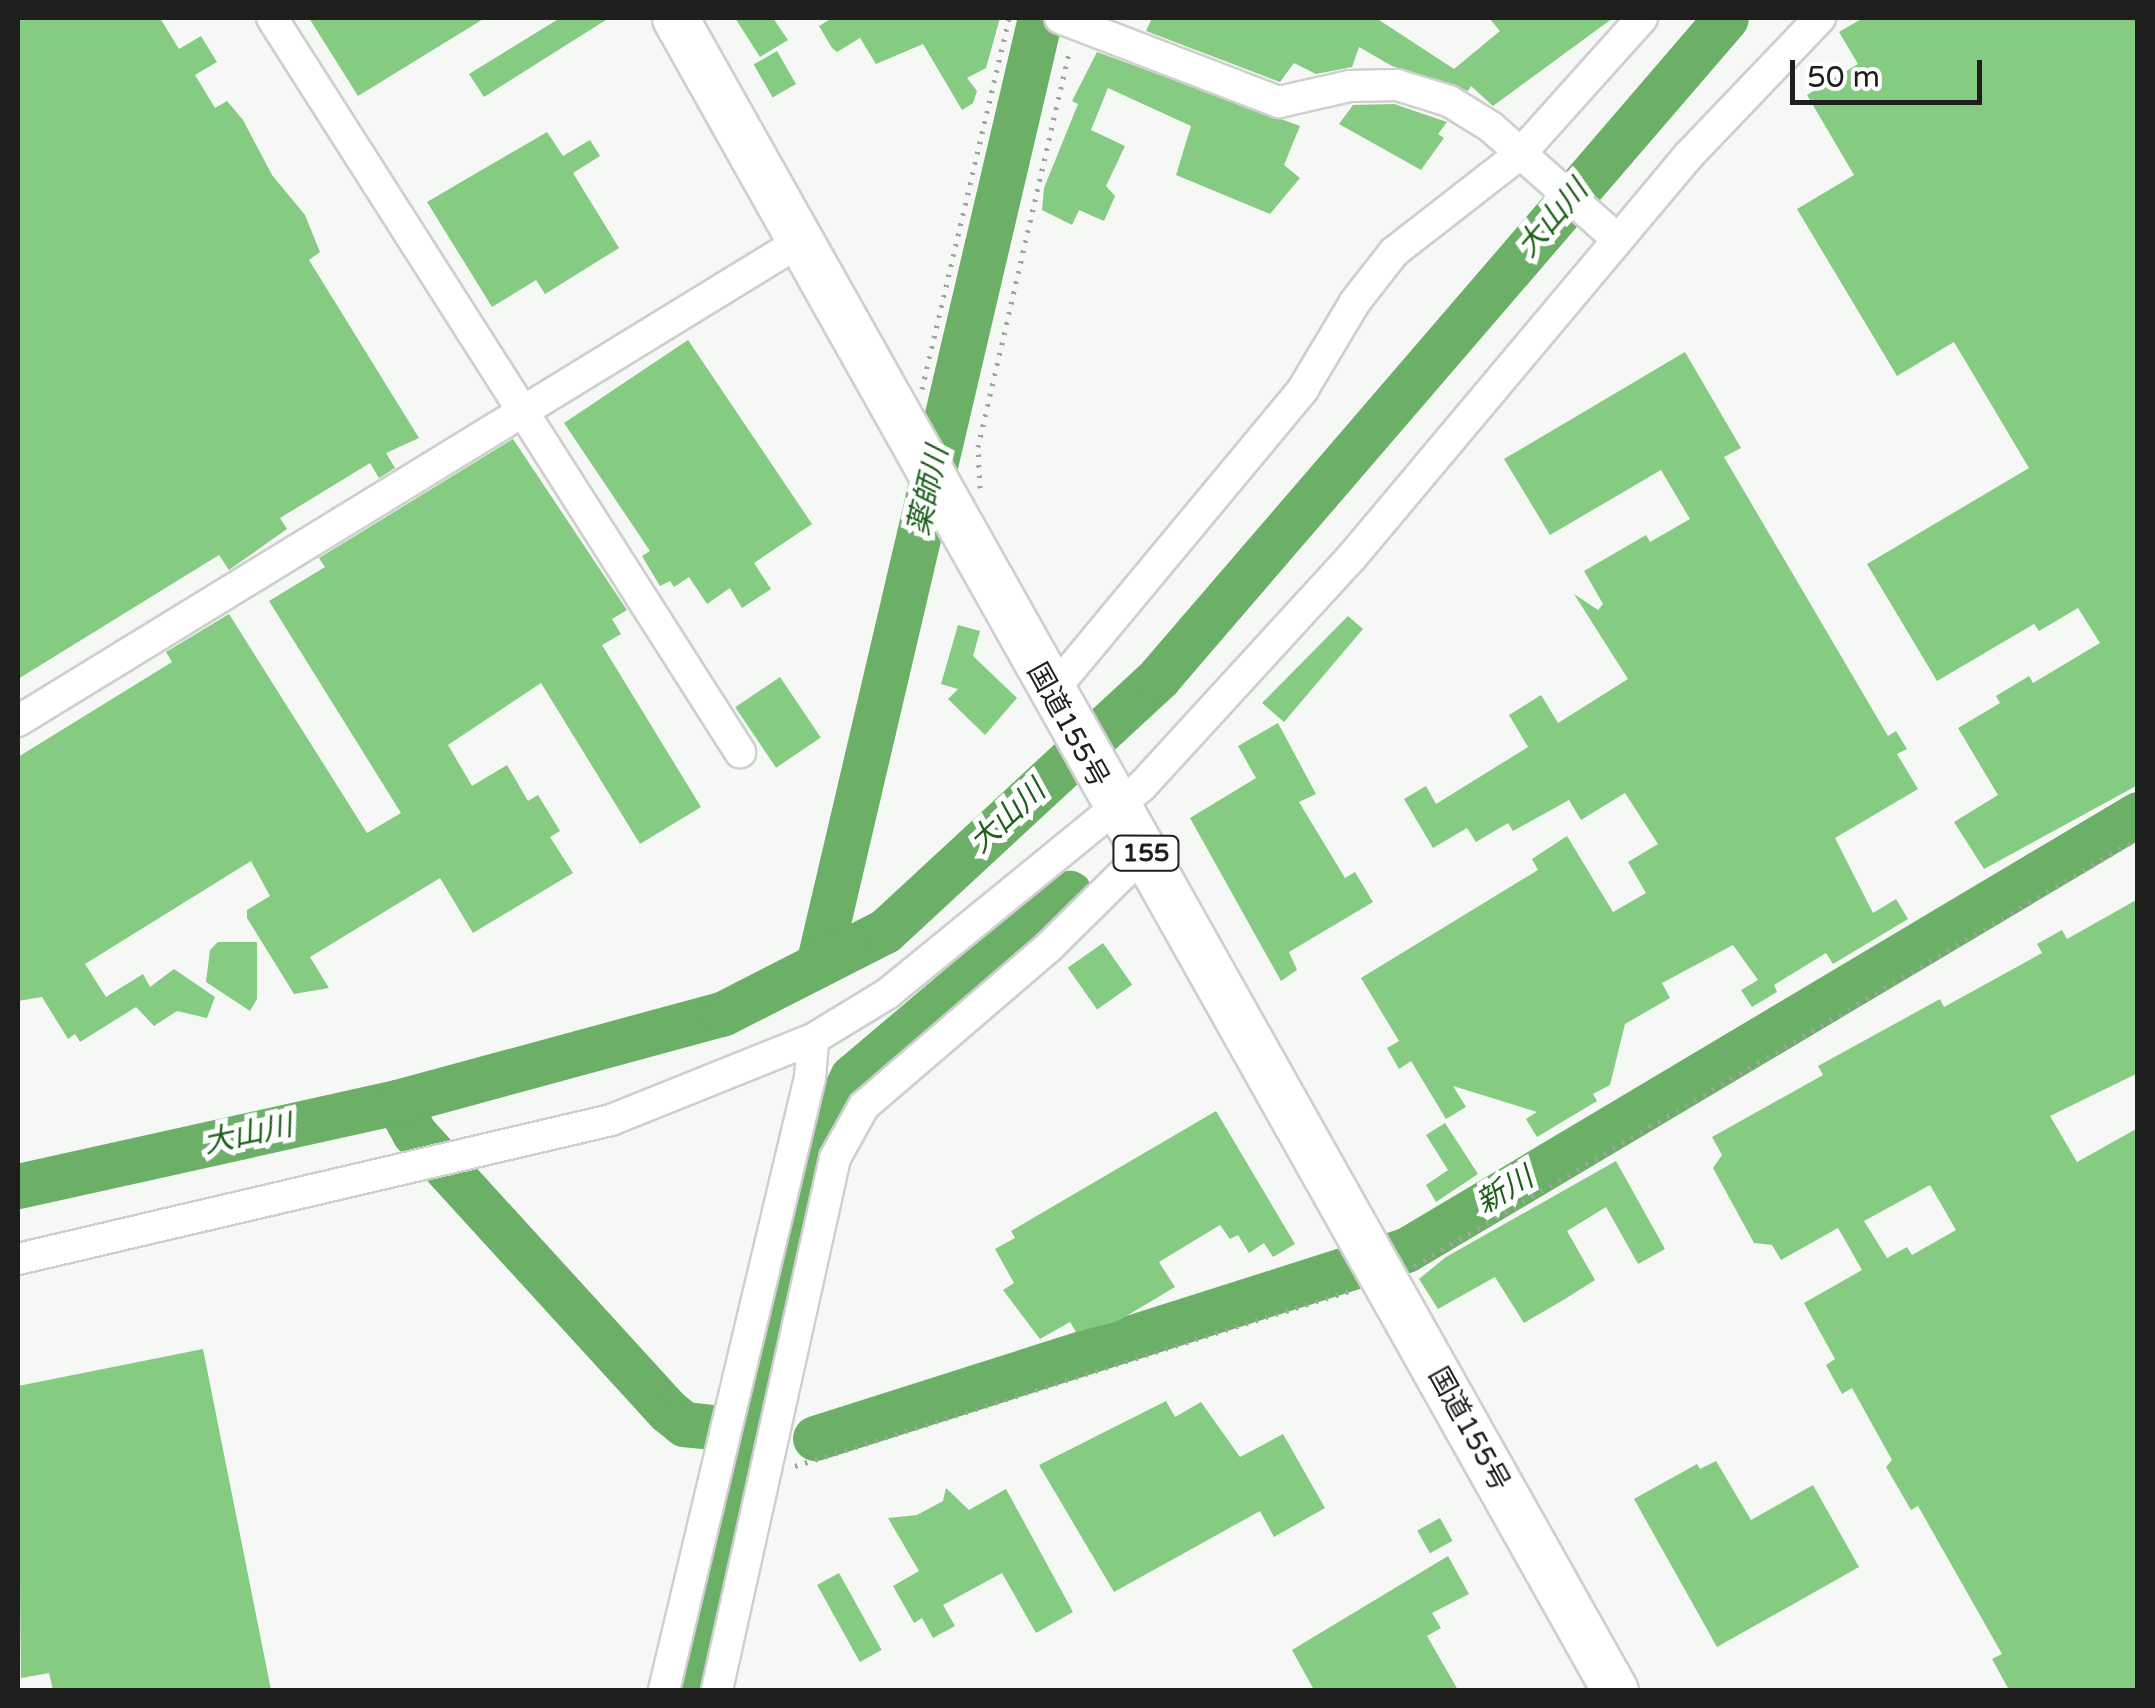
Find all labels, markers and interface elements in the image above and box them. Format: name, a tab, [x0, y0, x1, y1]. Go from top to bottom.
scale bar	[1795, 40, 1988, 102]
text: 50 m	[1807, 59, 1880, 96]
water label: 大山川	[1510, 173, 1596, 265]
water label: 薬師川	[901, 443, 957, 539]
street label: 国道155号	[1020, 657, 1116, 793]
water label: 大山川	[963, 773, 1053, 861]
road number: 155	[1111, 833, 1181, 873]
water label: 大山川	[200, 1108, 296, 1162]
water label: 新川	[1470, 1160, 1540, 1222]
street label: 国道155号	[1421, 1361, 1517, 1497]

